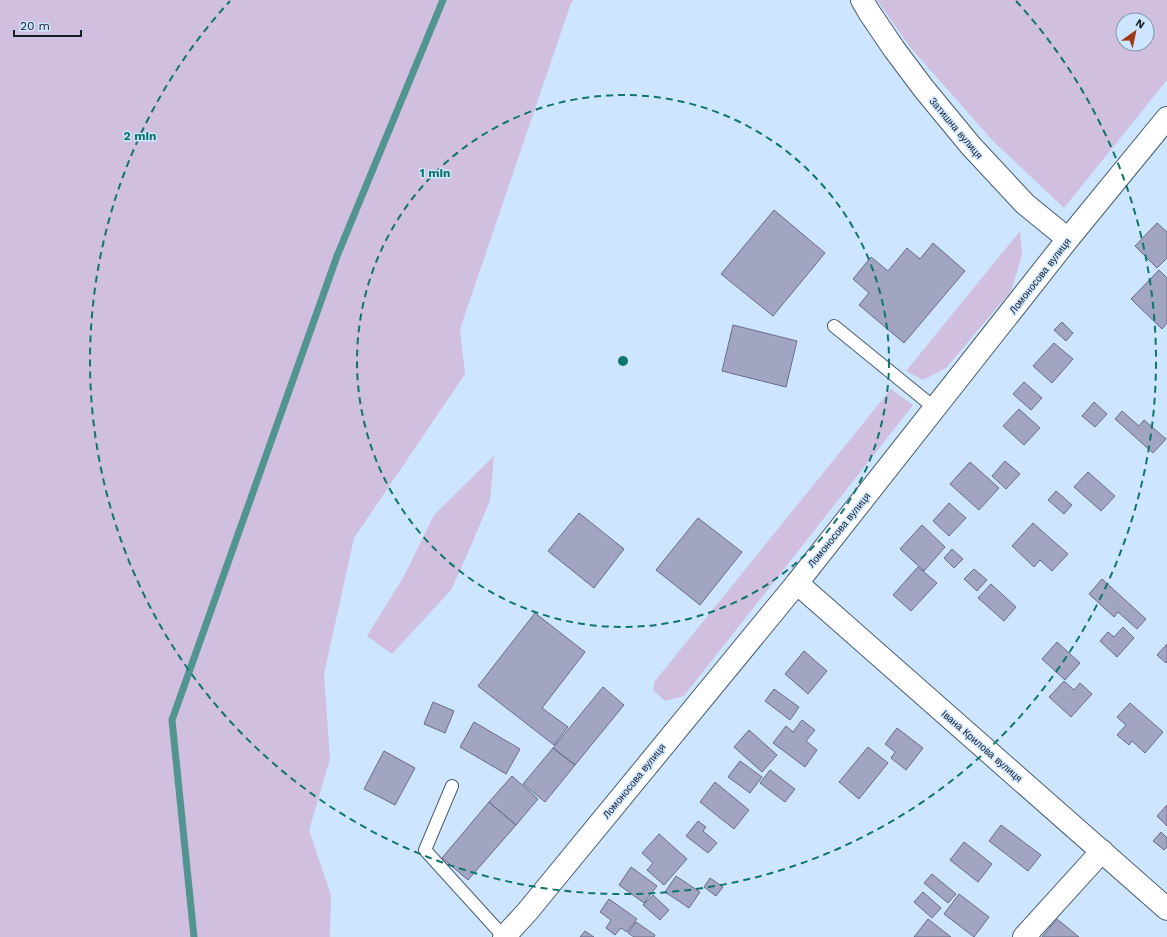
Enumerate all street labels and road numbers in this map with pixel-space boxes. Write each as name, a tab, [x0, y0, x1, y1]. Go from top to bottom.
street label: Затишна вулиця	[927, 95, 985, 161]
street label: Ломоносова вулиця	[1007, 236, 1073, 316]
street label: Ломоносова вулиця	[805, 490, 873, 570]
street label: Івана Крилова вулиця	[939, 708, 1025, 784]
street label: Ломоносова вулиця	[600, 741, 668, 821]

